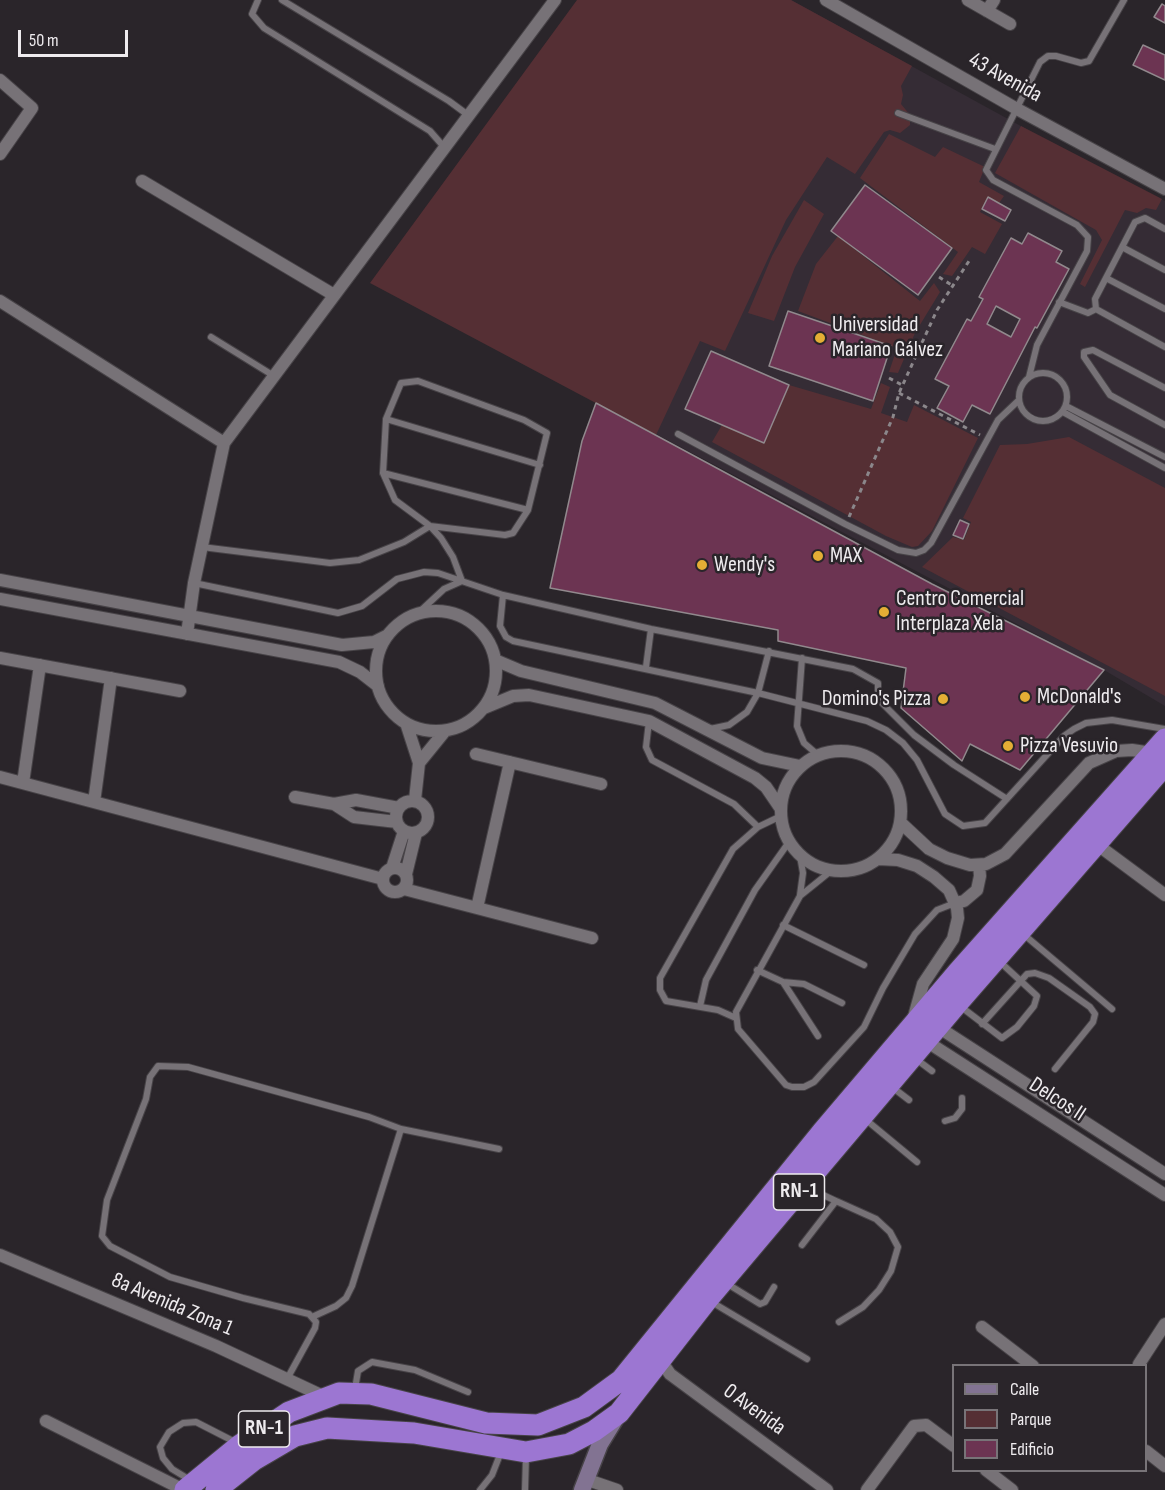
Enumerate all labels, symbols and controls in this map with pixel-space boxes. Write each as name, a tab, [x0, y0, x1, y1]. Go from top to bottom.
scale bar	[21, 18, 130, 56]
text: 50 m	[29, 30, 59, 51]
street label: 43 Avenida	[964, 47, 1046, 109]
place label: Universidad Mariano Gálvez	[832, 312, 943, 364]
marker: Universidad Mariano Gálvez	[813, 331, 827, 345]
place label: MAX	[830, 543, 862, 569]
marker: MAX	[811, 549, 825, 563]
place label: Wendy's	[714, 552, 775, 578]
marker: Wendy's	[695, 558, 709, 572]
place label: Centro Comercial Interplaza Xela	[896, 586, 1024, 638]
marker: Centro Comercial Interplaza Xela	[877, 605, 891, 619]
place label: McDonald's	[1037, 684, 1121, 710]
place label: Domino's Pizza	[822, 686, 931, 712]
marker: McDonald's	[1018, 690, 1032, 704]
marker: Domino's Pizza	[936, 692, 950, 706]
place label: Pizza Vesuvio	[1020, 733, 1118, 759]
marker: Pizza Vesuvio	[1001, 739, 1015, 753]
street label: Delcos II	[1024, 1072, 1090, 1128]
road number: RN-1	[774, 1174, 824, 1210]
street label: 8a Avenida Zona 1	[107, 1268, 237, 1342]
legend	[952, 1364, 1147, 1472]
street label: 0 Avenida	[718, 1379, 790, 1441]
text: Calle	[1010, 1379, 1039, 1400]
text: Parque	[1010, 1409, 1051, 1430]
road number: RN-1	[238, 1411, 290, 1447]
text: Edificio	[1010, 1439, 1054, 1460]

